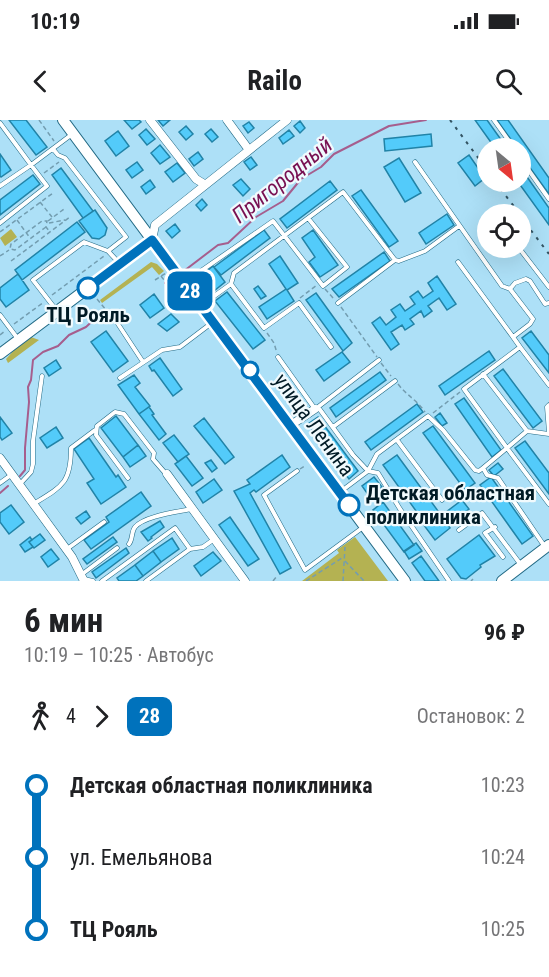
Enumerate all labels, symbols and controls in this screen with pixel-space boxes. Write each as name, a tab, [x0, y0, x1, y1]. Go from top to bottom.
text: 10:19	[30, 9, 81, 34]
icon: back	[24, 65, 57, 98]
text: Railo	[247, 65, 302, 97]
icon: search	[492, 65, 525, 98]
water label: Пригородный	[227, 132, 337, 228]
north arrow	[477, 138, 531, 192]
map controls	[477, 138, 531, 258]
button: locate	[477, 204, 531, 258]
line badge: 28	[163, 272, 217, 310]
marker: ТЦ Рояль	[77, 277, 99, 299]
text: 28	[179, 279, 201, 303]
place label: ТЦ Рояль	[46, 303, 130, 327]
unlabelled marker	[241, 361, 259, 379]
street label: улица Ленина	[269, 369, 359, 481]
place label: Детская областная поликлиника	[366, 481, 535, 529]
marker: Детская областная поликлиника	[338, 494, 360, 516]
text: 6 мин	[24, 601, 103, 640]
text: 96 ₽	[484, 620, 525, 645]
text: 10:19 – 10:25 · Автобус	[24, 643, 214, 667]
icon: walk	[24, 700, 57, 733]
icon: forward	[85, 700, 118, 733]
text: 4	[66, 704, 76, 728]
text: 28	[139, 704, 160, 728]
text: Остановок: 2	[417, 704, 525, 728]
text: Детская областная поликлиника	[70, 773, 373, 798]
text: 10:23	[481, 773, 525, 797]
text: ул. Емельянова	[70, 845, 212, 870]
text: 10:24	[481, 845, 525, 869]
text: ТЦ Рояль	[70, 917, 158, 942]
text: 10:25	[481, 917, 525, 941]

